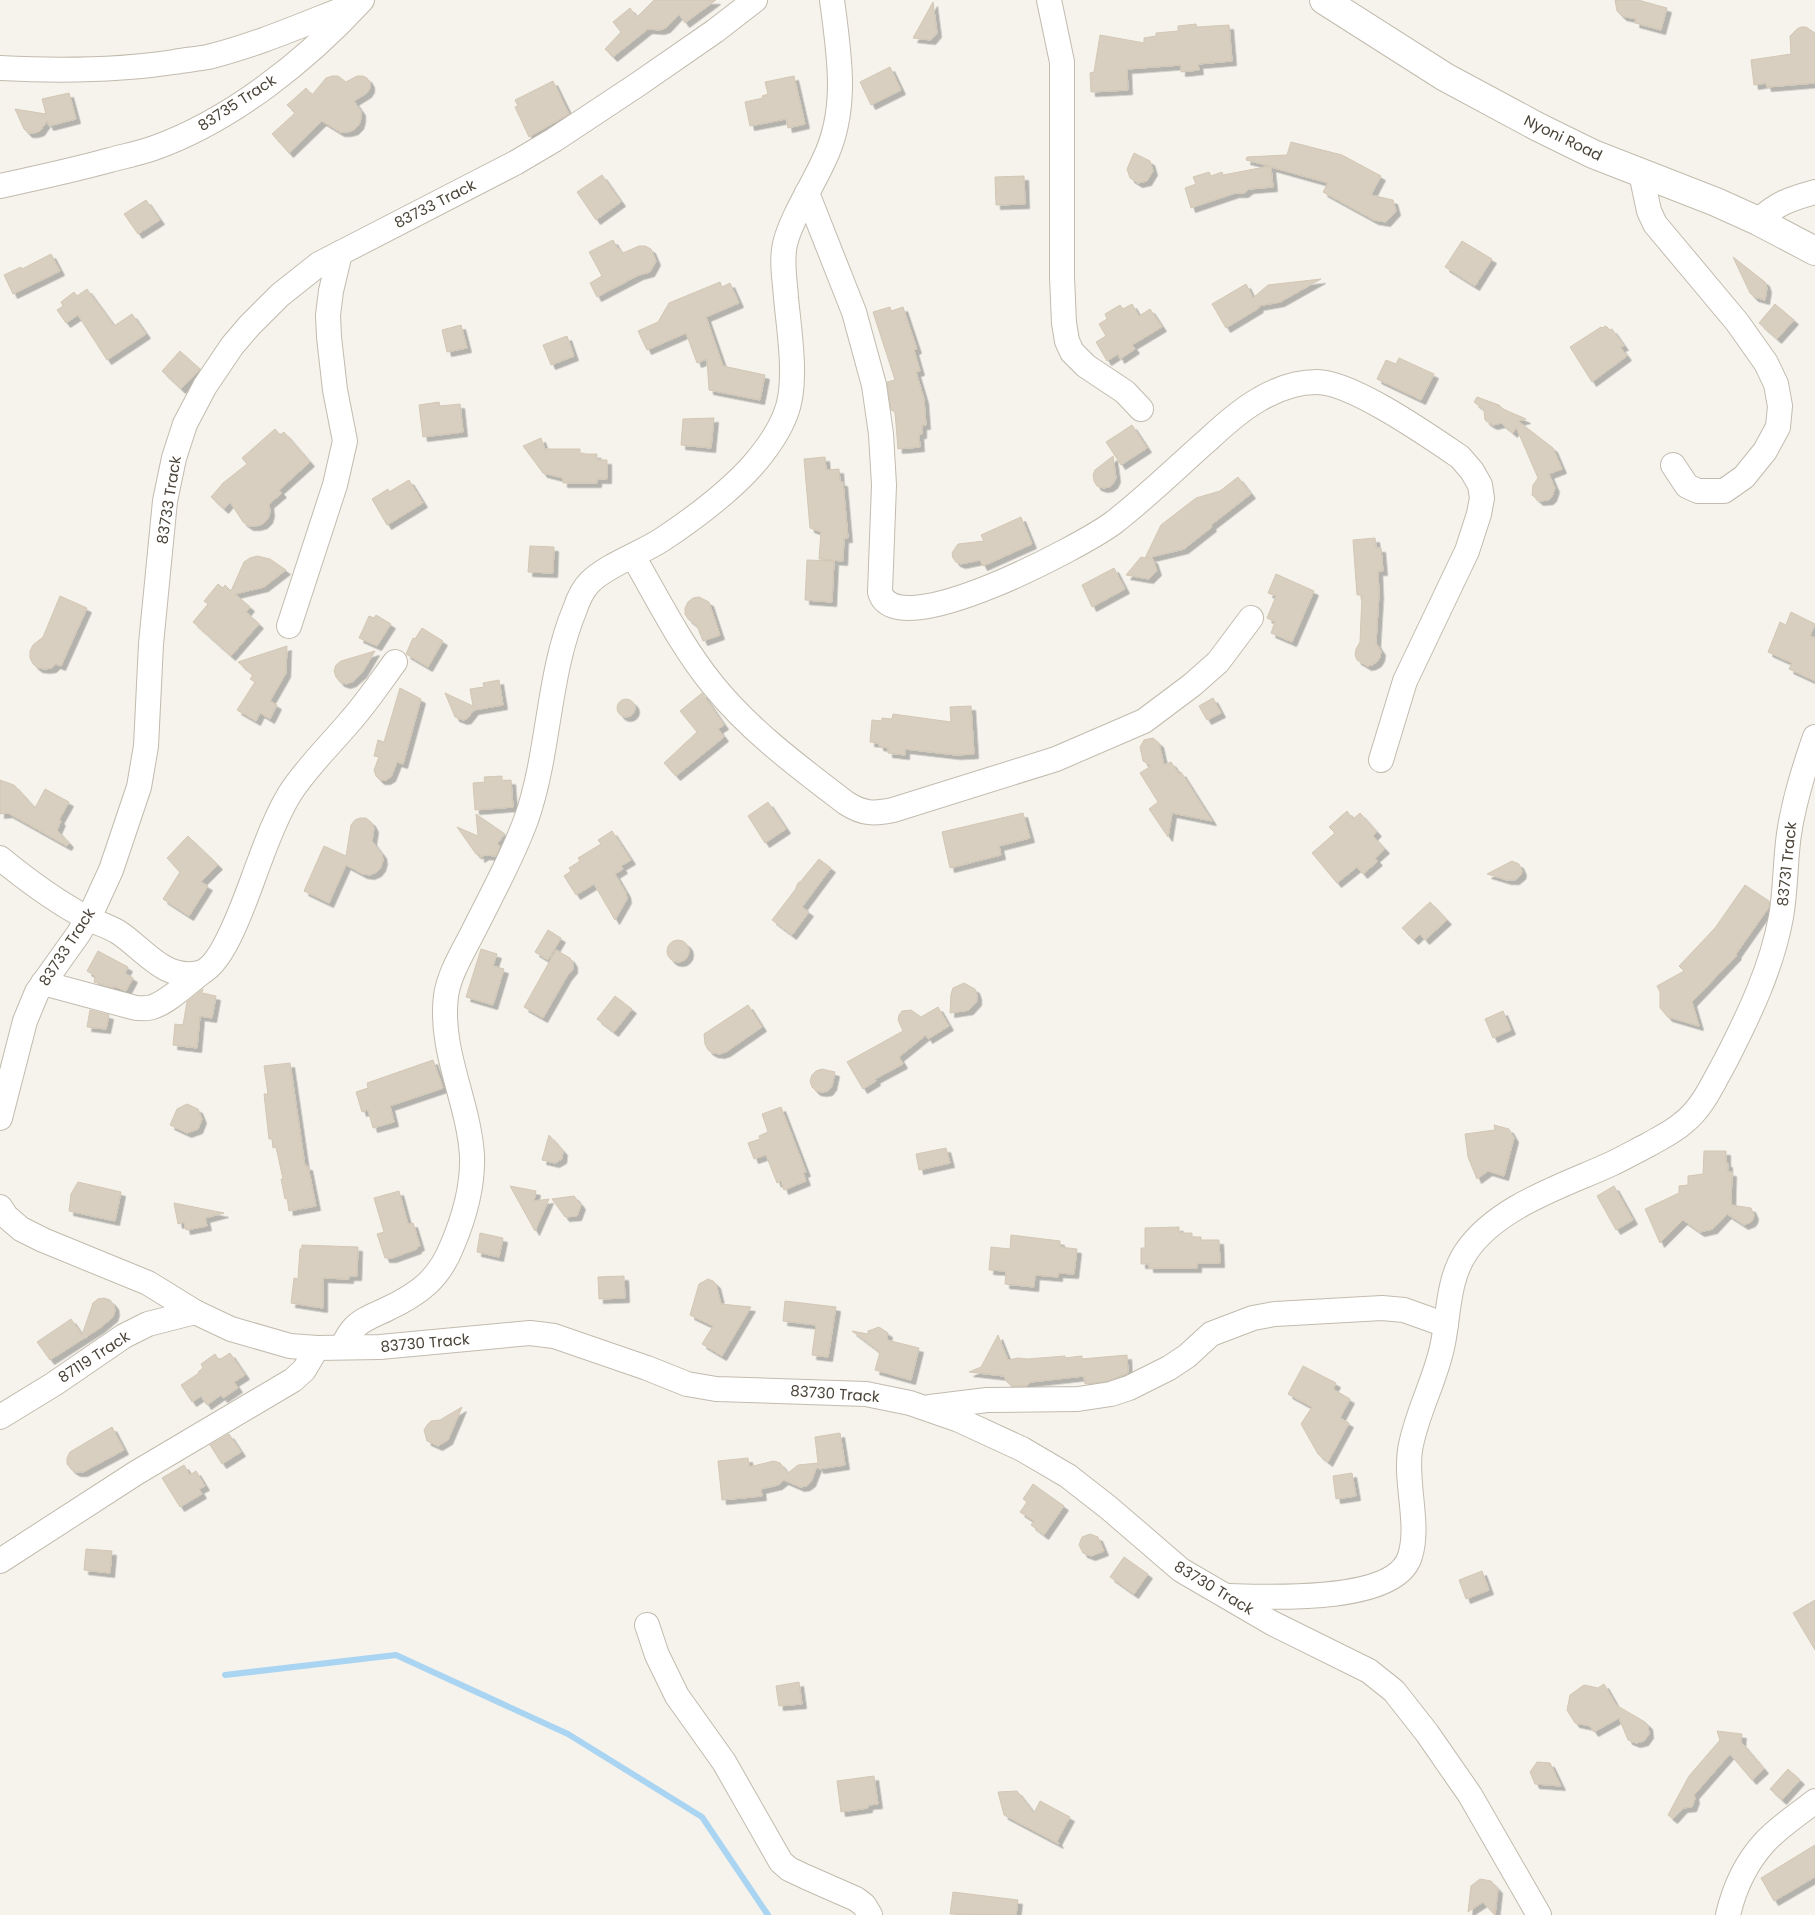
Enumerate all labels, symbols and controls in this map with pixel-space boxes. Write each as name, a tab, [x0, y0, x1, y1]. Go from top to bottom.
street label: 83735 Track	[194, 69, 280, 136]
street label: Nyoni Road	[1520, 110, 1606, 166]
street label: 83733 Track	[390, 174, 479, 233]
street label: 83733 Track	[151, 454, 186, 545]
street label: 83731 Track	[1772, 820, 1801, 907]
street label: 83733 Track	[34, 904, 100, 990]
street label: 87119 Track	[54, 1325, 134, 1388]
street label: 83730 Track	[379, 1328, 471, 1357]
street label: 83730 Track	[790, 1380, 881, 1407]
street label: 83730 Track	[1171, 1556, 1258, 1620]

